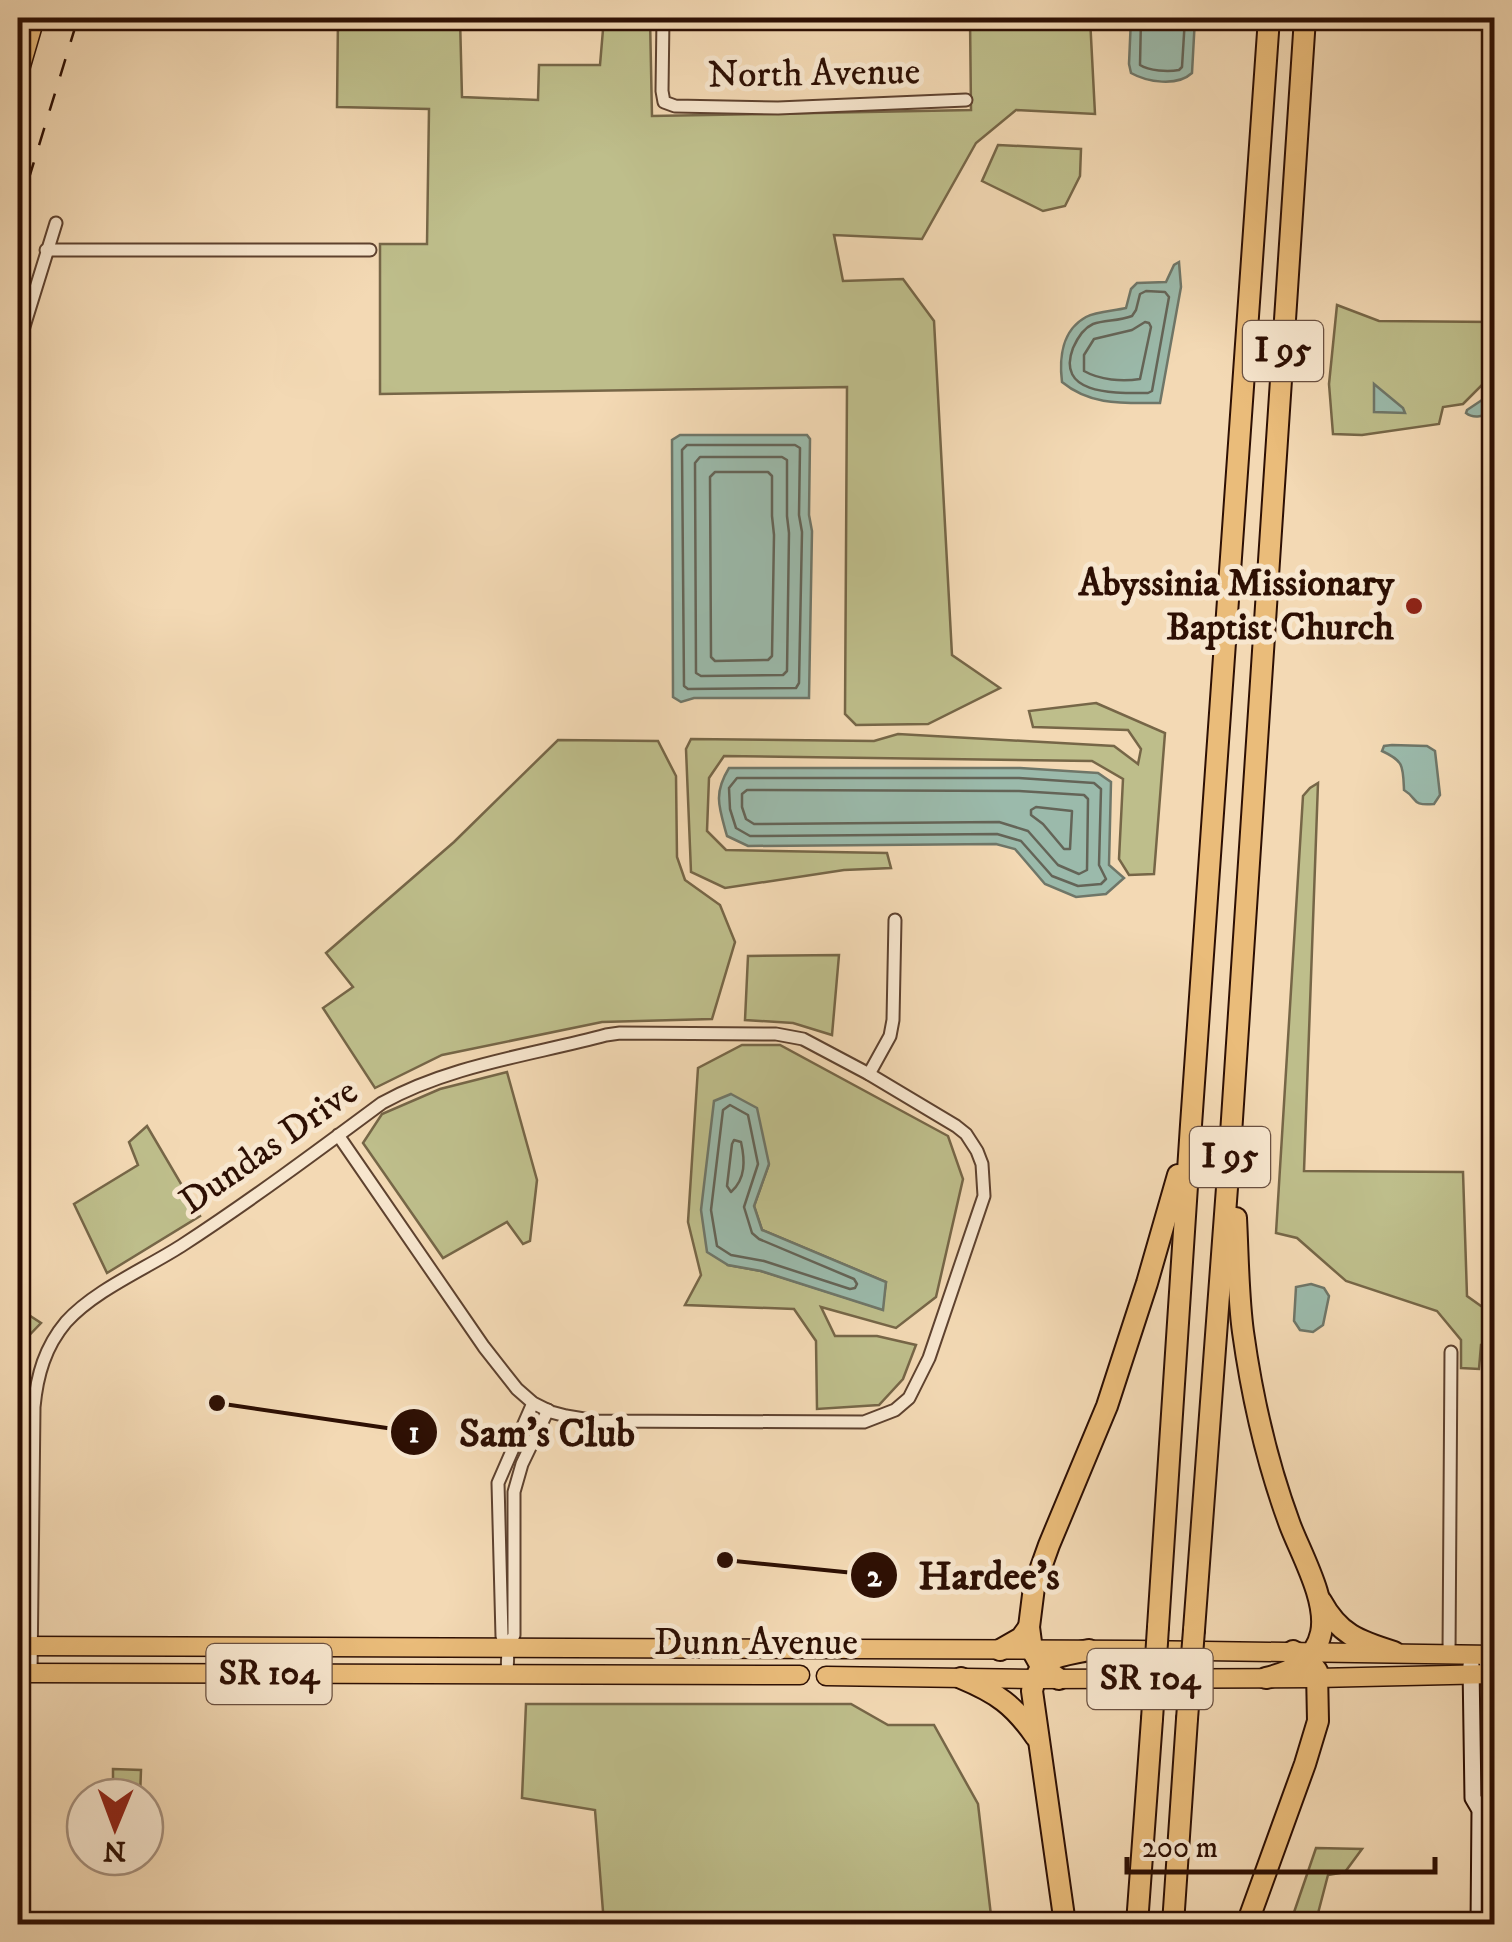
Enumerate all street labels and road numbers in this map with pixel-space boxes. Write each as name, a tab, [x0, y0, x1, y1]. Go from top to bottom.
street label: North Avenue	[707, 48, 921, 100]
road number: I 95	[1243, 321, 1323, 381]
street label: Dundas Drive	[170, 1068, 368, 1226]
road number: I 95	[1190, 1127, 1270, 1187]
street label: Dunn Avenue	[654, 1619, 858, 1667]
road number: SR 104	[206, 1644, 332, 1704]
road number: SR 104	[1088, 1649, 1212, 1709]

